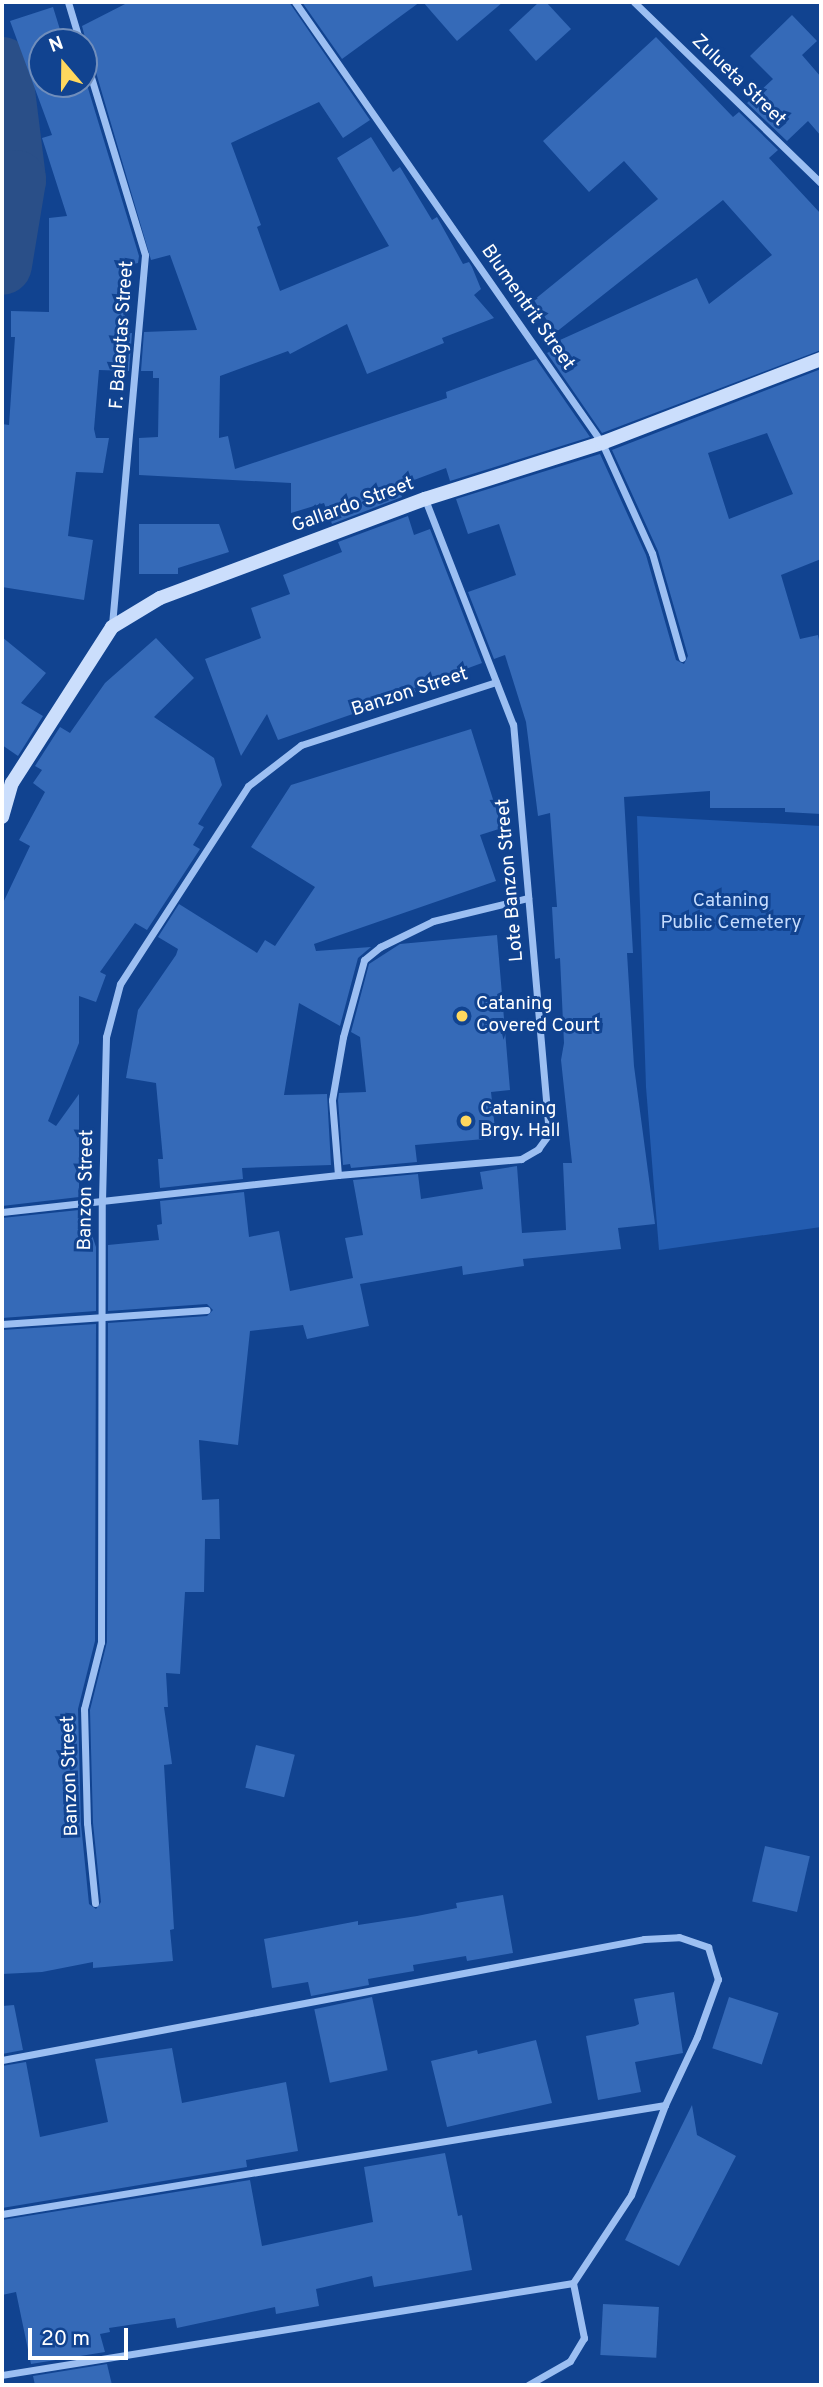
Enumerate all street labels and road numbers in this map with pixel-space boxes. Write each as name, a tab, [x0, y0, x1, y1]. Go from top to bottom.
street label: Zulueta Street	[686, 30, 790, 132]
street label: Blumentrit Street	[475, 241, 579, 375]
street label: F. Balagtas Street	[106, 260, 140, 410]
street label: Gallardo Street	[289, 473, 417, 539]
street label: Banzon Street	[349, 663, 471, 723]
street label: Lote Banzon Street	[493, 797, 529, 963]
street label: Banzon Street	[75, 1129, 99, 1251]
street label: Banzon Street	[57, 1715, 85, 1837]

